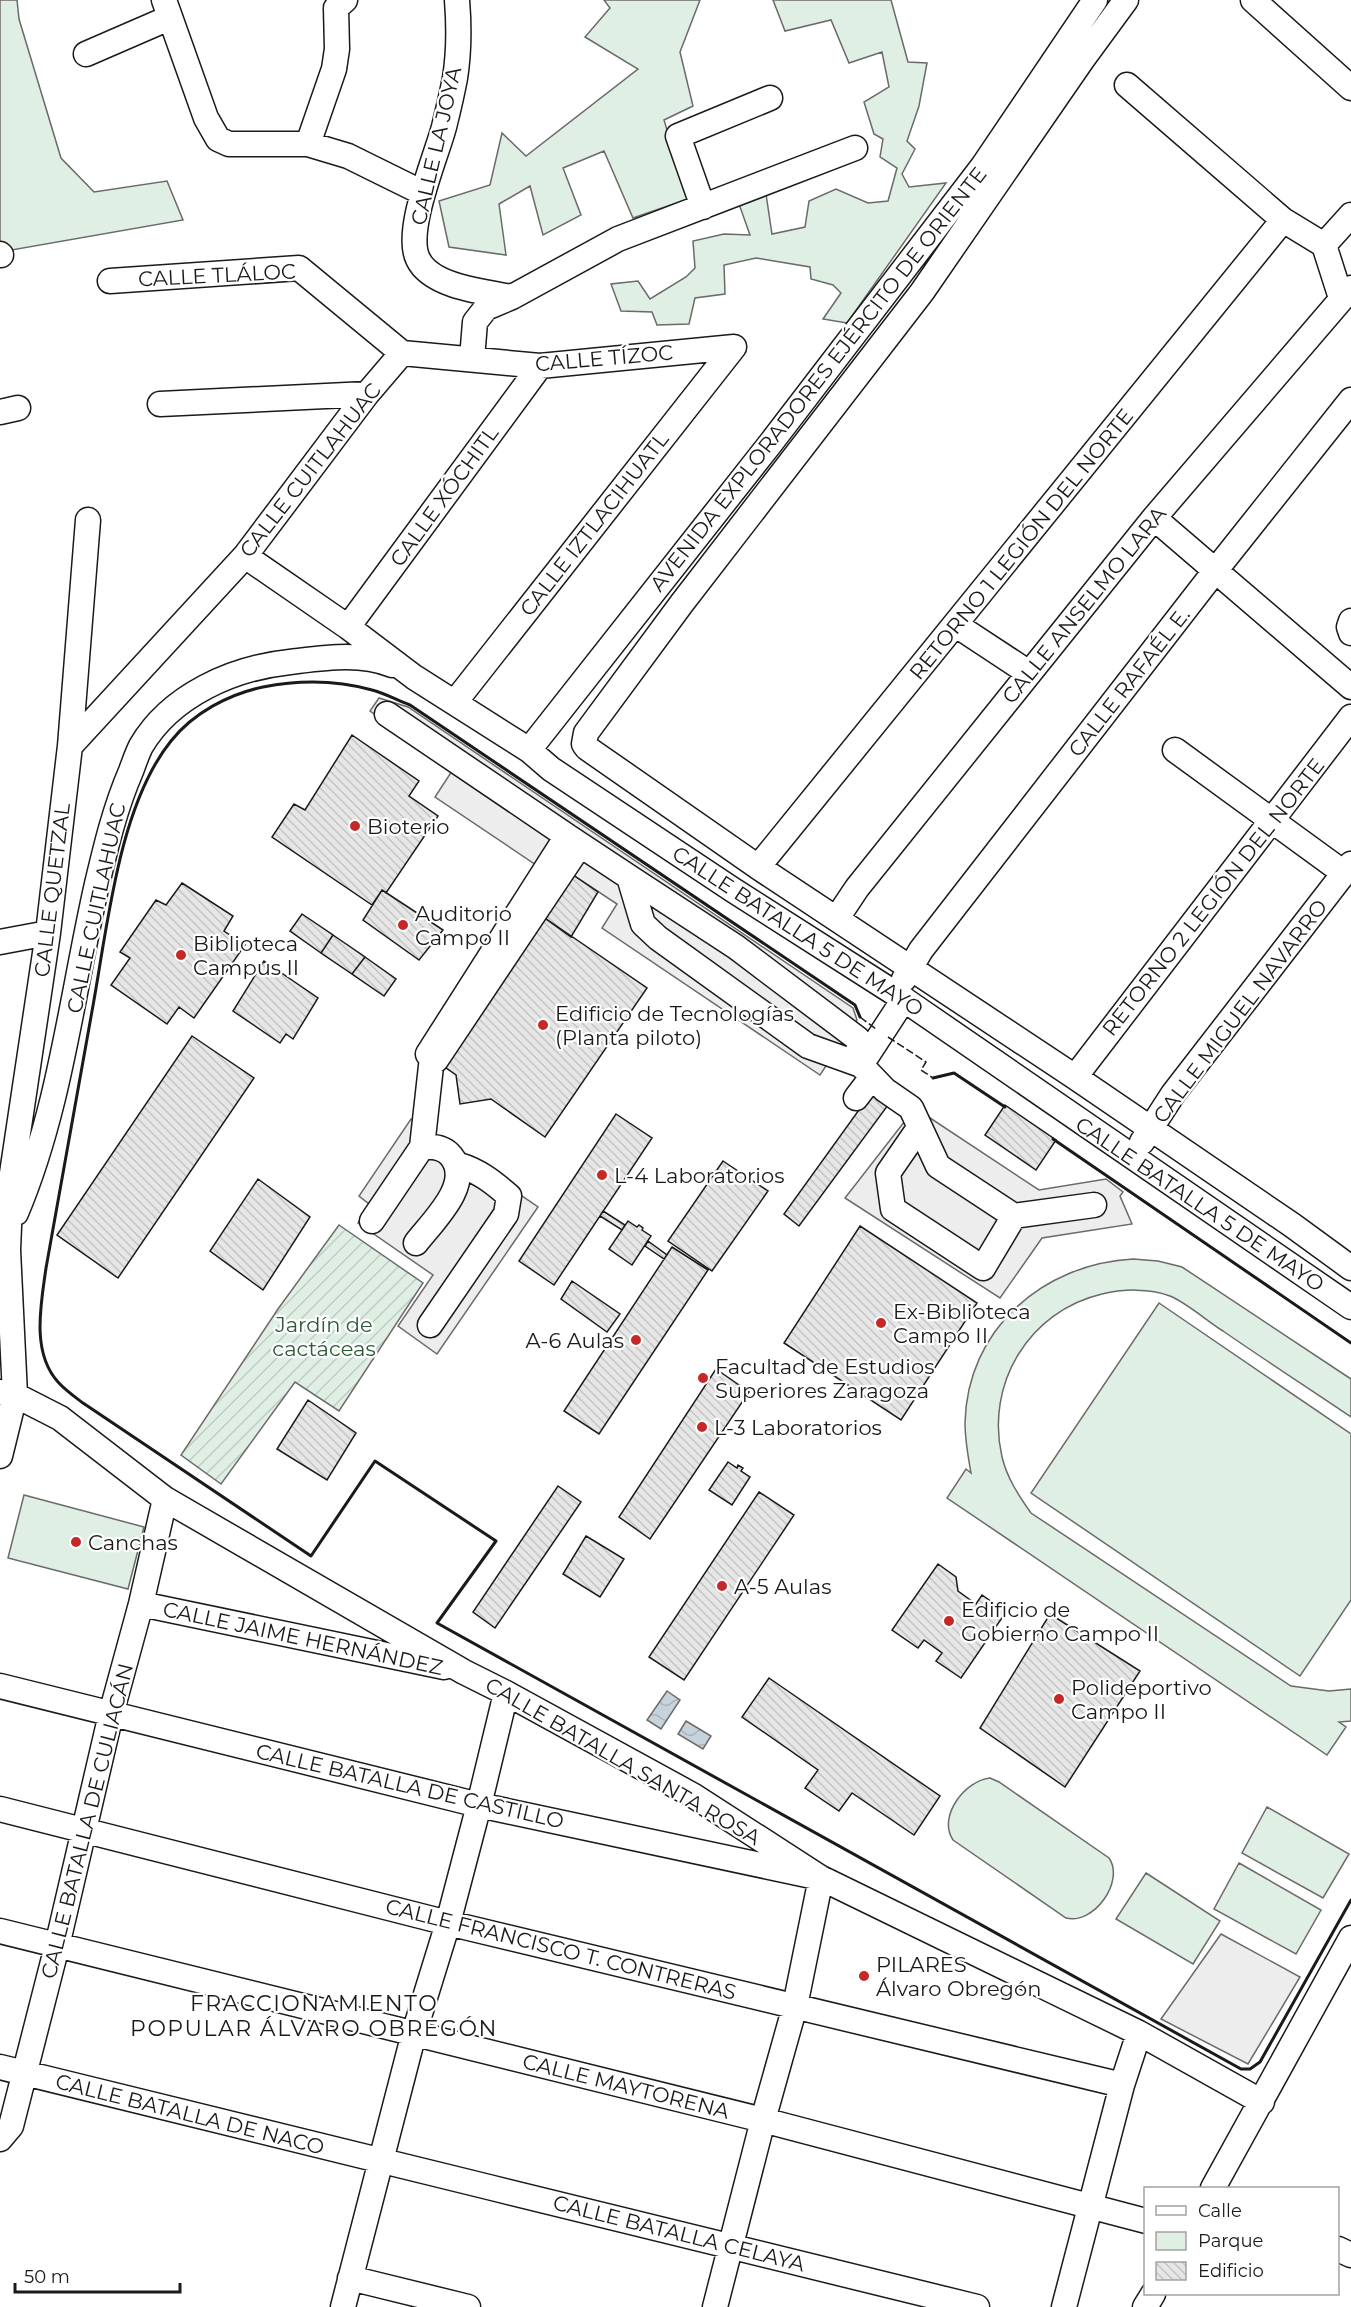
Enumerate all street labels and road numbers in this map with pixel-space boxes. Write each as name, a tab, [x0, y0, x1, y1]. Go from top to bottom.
street label: CALLE LA JOYA	[406, 63, 467, 228]
street label: AVENIDA EXPLORADORES EJÉRCITO DE ORIENTE	[644, 162, 992, 596]
street label: CALLE TLÁLOC	[137, 258, 297, 292]
street label: CALLE TÍZOC	[534, 340, 674, 376]
street label: CALLE CUITLAHUAC	[234, 378, 386, 562]
street label: RETORNO 1 LEGIÓN DEL NORTE	[904, 403, 1138, 685]
street label: CALLE XÓCHITL	[385, 420, 504, 571]
street label: CALLE IZTLACIHUATL	[514, 427, 674, 621]
street label: CALLE ANSELMO LARA	[997, 501, 1172, 709]
street label: CALLE RAFAÉL E.	[1063, 602, 1195, 762]
street label: RETORNO 2 LEGIÓN DEL NORTE	[1097, 753, 1329, 1041]
street label: CALLE CUITLAHUAC	[61, 800, 131, 1015]
street label: CALLE QUETZAL	[29, 801, 75, 979]
street label: CALLE BATALLA 5 DE MAYO	[668, 840, 928, 1022]
street label: CALLE MIGUEL NAVARRO	[1148, 894, 1332, 1128]
street label: CALLE BATALLA 5 DE MAYO	[1071, 1111, 1329, 1297]
street label: CALLE JAIME HERNÁNDEZ	[161, 1596, 445, 1680]
street label: CALLE BATALLA DE CULIACÁN	[36, 1661, 138, 1981]
street label: CALLE BATALLA SANTA ROSA	[481, 1672, 766, 1851]
street label: CALLE BATALLA DE CASTILLO	[254, 1738, 566, 1834]
street label: CALLE FRANCISCO T. CONTRERAS	[383, 1893, 739, 2005]
street label: CALLE MAYTORENA	[520, 2048, 733, 2124]
street label: CALLE BATALLA DE NACO	[53, 2068, 327, 2160]
street label: CALLE BATALLA CELAYA	[551, 2190, 808, 2277]

